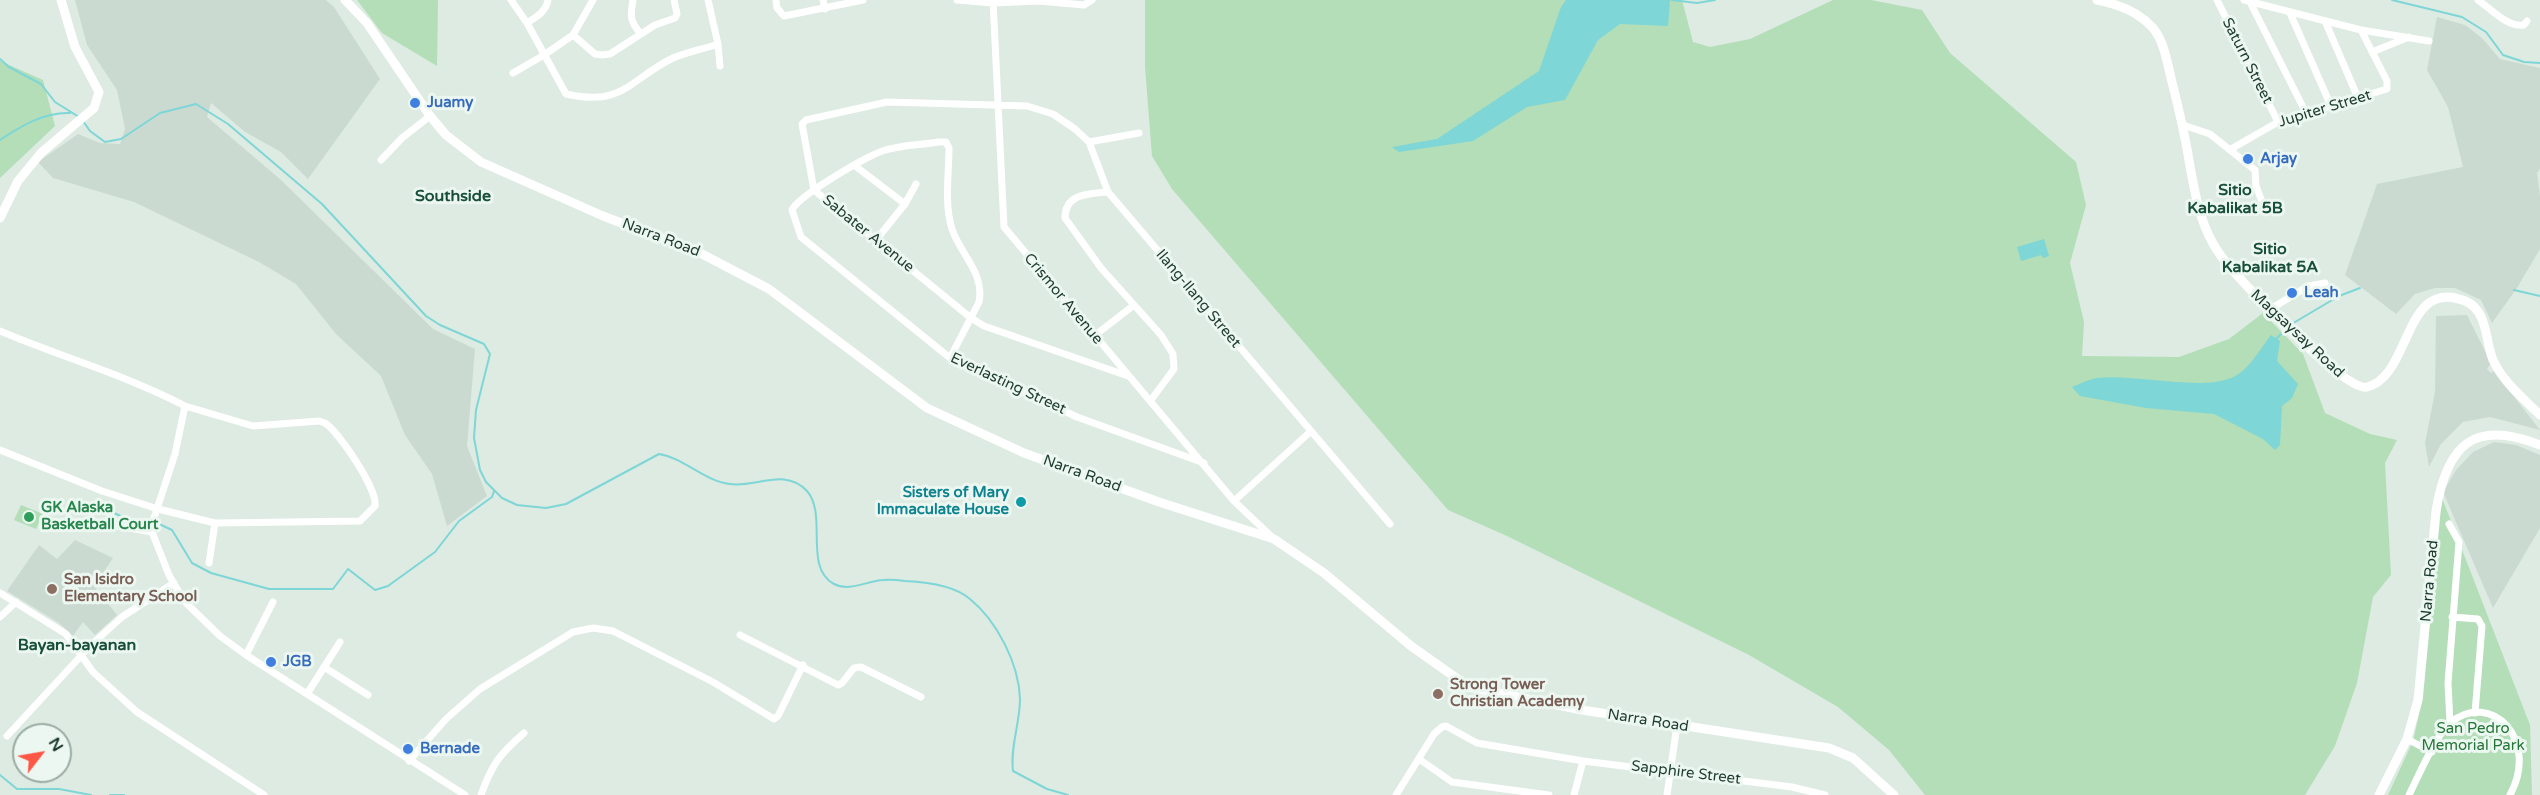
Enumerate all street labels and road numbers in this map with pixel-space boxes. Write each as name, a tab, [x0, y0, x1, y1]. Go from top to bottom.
street label: Saturn Street	[2218, 15, 2276, 107]
street label: Jupiter Street	[2276, 86, 2374, 132]
street label: Sabater Avenue	[818, 192, 918, 276]
street label: Narra Road	[620, 215, 702, 261]
street label: Ilang-Ilang Street	[1152, 246, 1244, 352]
street label: Crismor Avenue	[1020, 250, 1106, 348]
street label: Magsaysay Road	[2247, 286, 2347, 382]
street label: Everlasting Street	[947, 349, 1069, 419]
street label: Narra Road	[1040, 452, 1124, 496]
street label: Narra Road	[2417, 539, 2443, 623]
street label: Narra Road	[1606, 706, 1690, 736]
street label: Sapphire Street	[1630, 757, 1742, 789]

